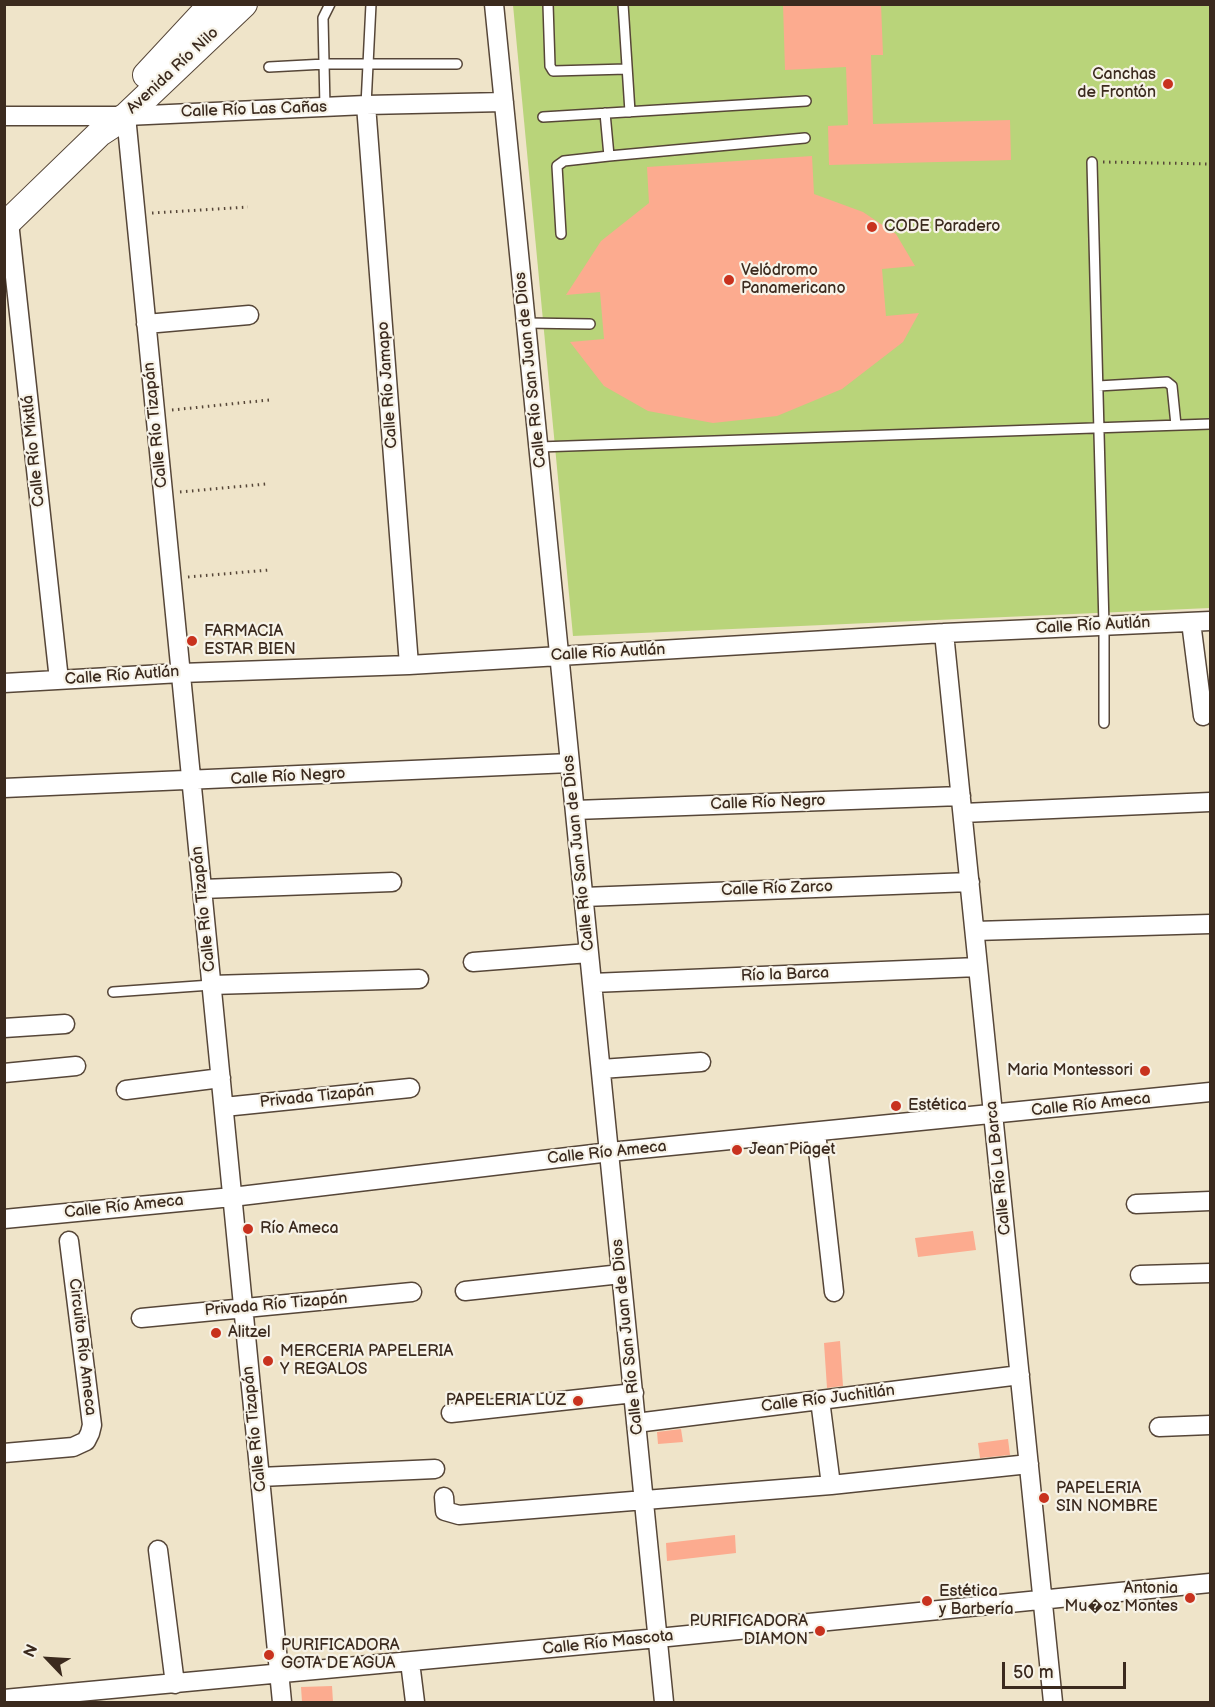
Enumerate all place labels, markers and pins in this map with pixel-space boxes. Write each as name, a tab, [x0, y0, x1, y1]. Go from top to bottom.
place label: Canchas de Frontón	[1077, 65, 1156, 103]
marker: Canchas de Frontón	[1161, 77, 1175, 91]
place label: CODE Paradero	[884, 217, 1000, 237]
marker: CODE Paradero	[865, 220, 879, 234]
place label: Velódromo Panamericano	[741, 261, 845, 299]
marker: Velódromo Panamericano	[722, 273, 736, 287]
place label: FARMACIA ESTAR BIEN	[204, 622, 296, 660]
marker: FARMACIA ESTAR BIEN	[185, 634, 199, 648]
place label: Maria Montessori	[1007, 1061, 1133, 1081]
marker: Maria Montessori	[1138, 1064, 1152, 1078]
place label: Estética	[908, 1096, 967, 1116]
marker: Estética	[889, 1099, 903, 1113]
place label: Jean Piaget	[749, 1140, 835, 1160]
marker: Jean Piaget	[730, 1143, 744, 1157]
place label: Río Ameca	[260, 1219, 339, 1239]
marker: Río Ameca	[241, 1222, 255, 1236]
place label: Alitzel	[228, 1323, 270, 1343]
marker: Alitzel	[209, 1326, 223, 1340]
place label: MERCERIA PAPELERIA Y REGALOS	[280, 1342, 453, 1380]
marker: MERCERIA PAPELERIA Y REGALOS	[261, 1354, 275, 1368]
place label: PAPELERIA LUZ	[446, 1391, 566, 1411]
marker: PAPELERIA LUZ	[571, 1394, 585, 1408]
place label: PAPELERIA SIN NOMBRE	[1056, 1479, 1158, 1517]
marker: PAPELERIA SIN NOMBRE	[1037, 1491, 1051, 1505]
place label: Antonia Mu�oz Montes	[1065, 1579, 1178, 1617]
place label: Estética y Barbería	[939, 1582, 1013, 1620]
marker: Antonia Mu�oz Montes	[1183, 1591, 1197, 1605]
marker: Estética y Barbería	[920, 1594, 934, 1608]
place label: PURIFICADORA DIAMON	[689, 1612, 808, 1650]
marker: PURIFICADORA DIAMON	[813, 1624, 827, 1638]
place label: PURIFICADORA GOTA DE AGUA	[281, 1636, 400, 1674]
marker: PURIFICADORA GOTA DE AGUA	[262, 1648, 276, 1662]

